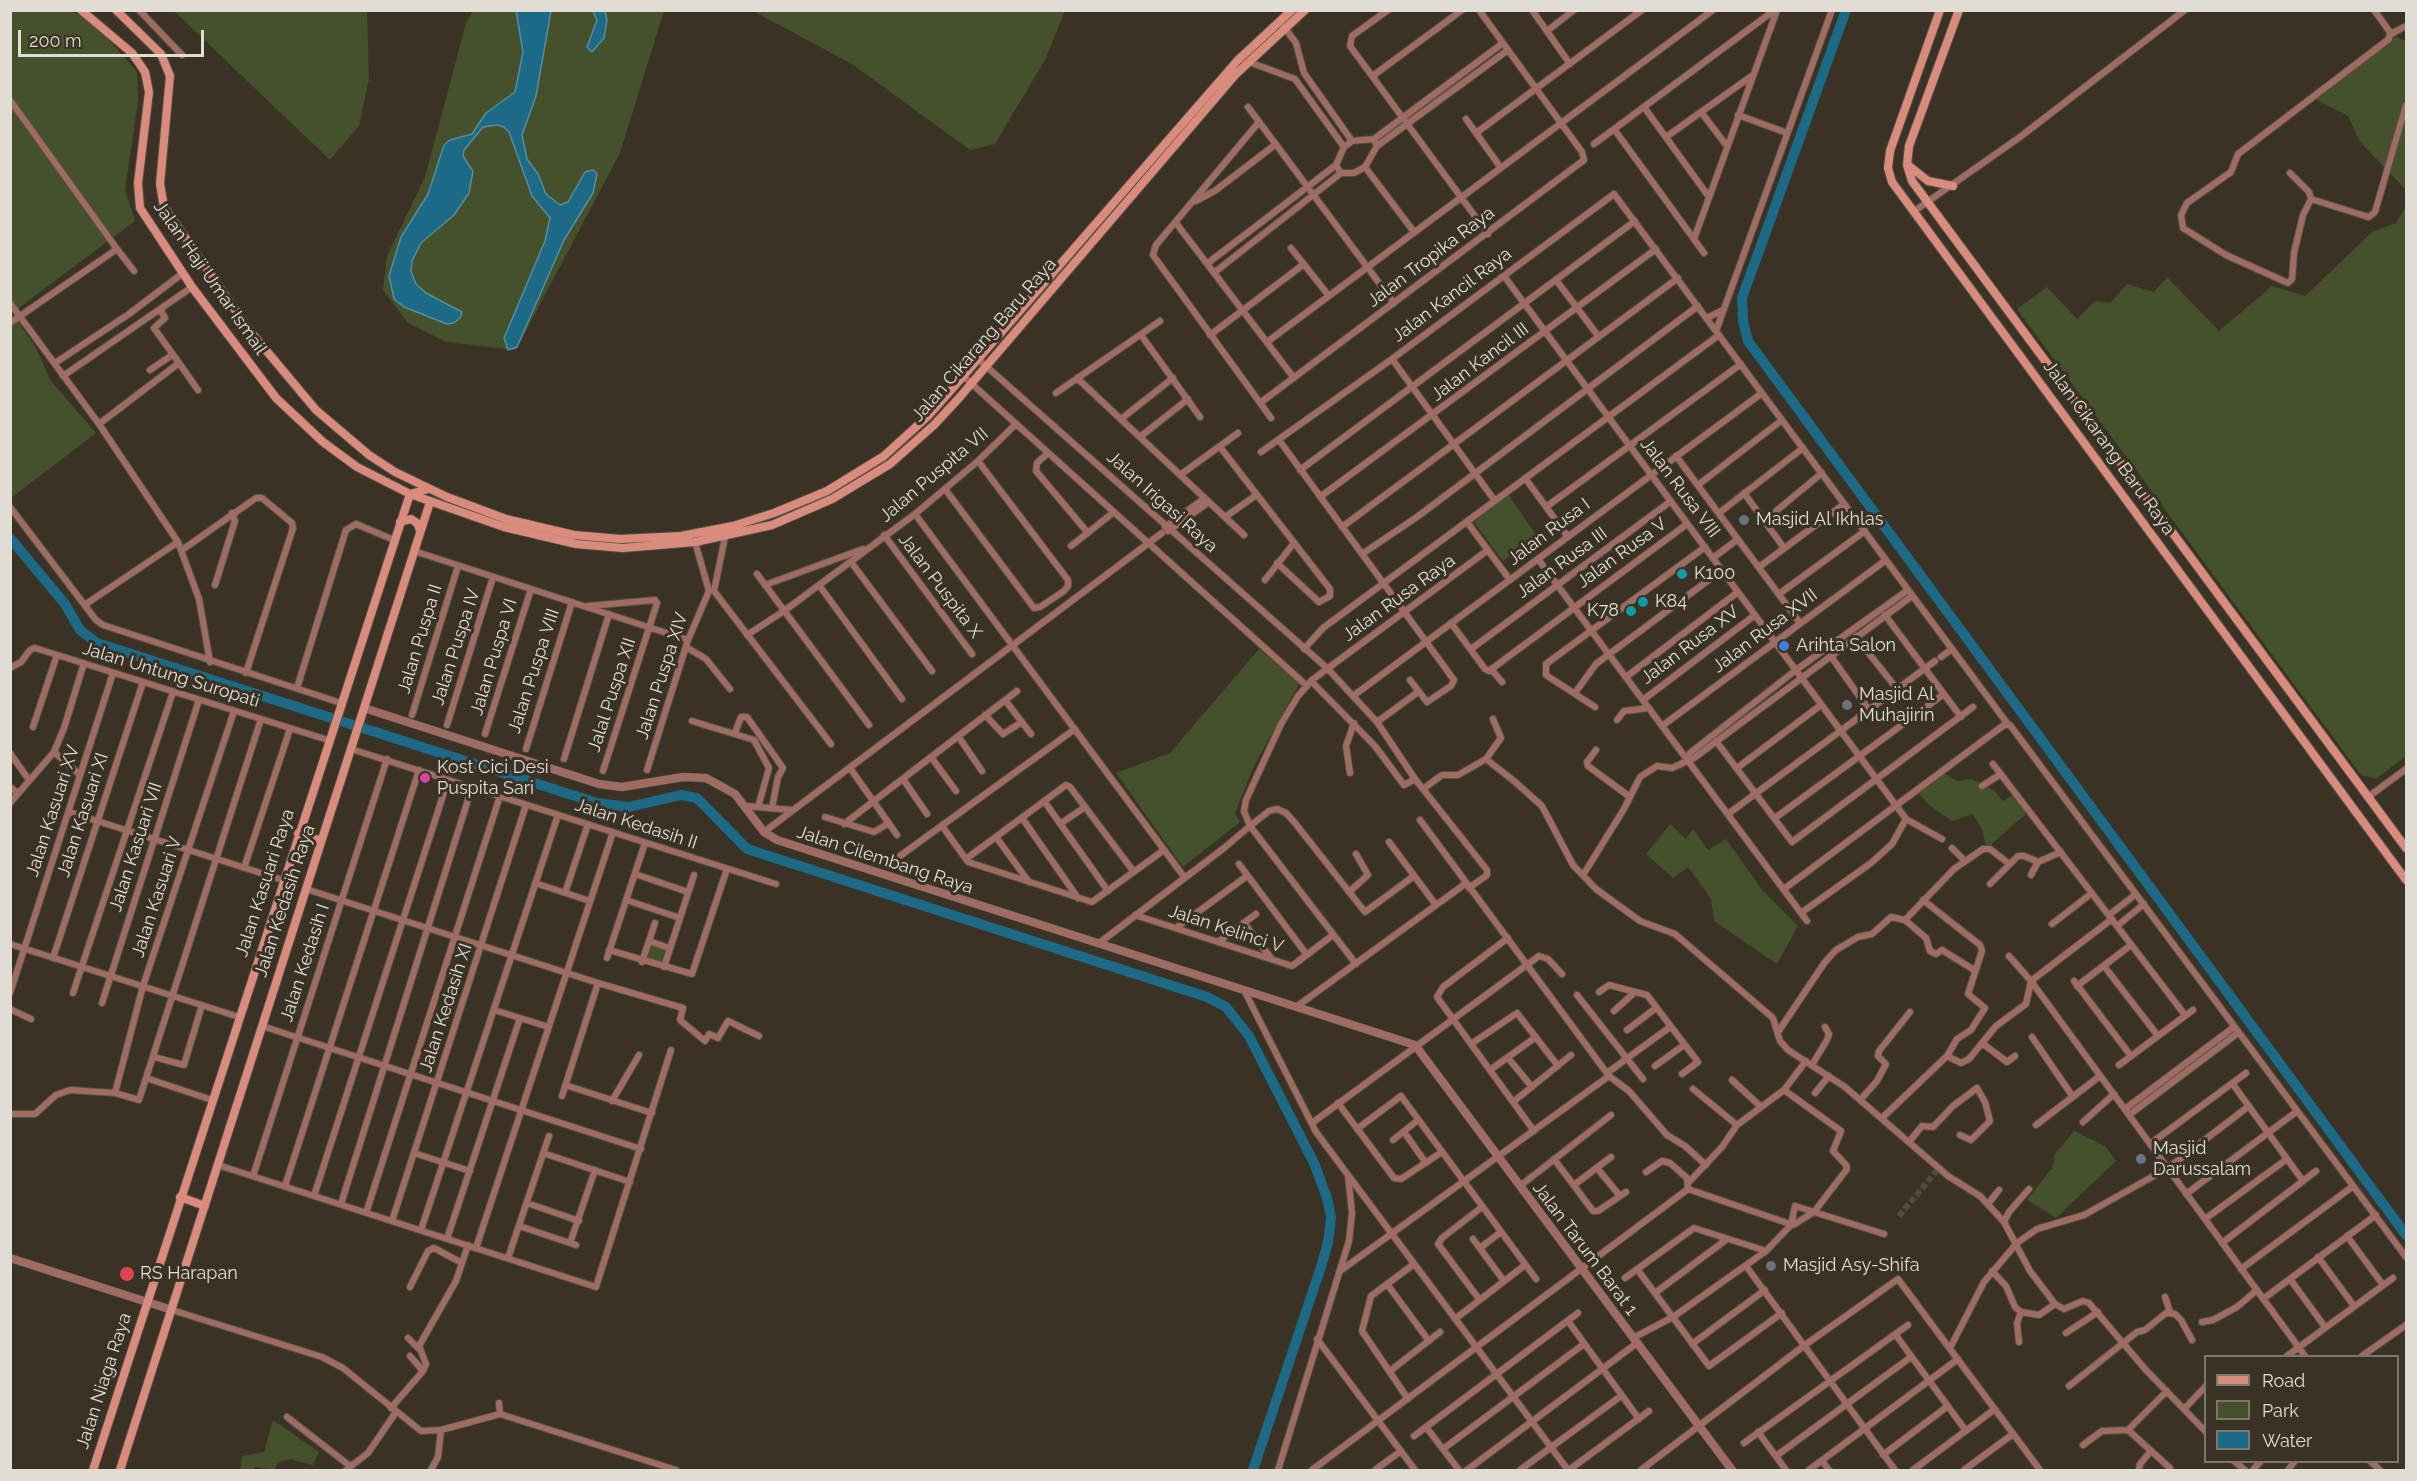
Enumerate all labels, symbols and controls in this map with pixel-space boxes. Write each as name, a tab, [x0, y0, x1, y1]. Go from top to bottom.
scale bar	[21, 18, 207, 56]
text: 200 m	[29, 30, 82, 51]
street label: Jalan Haji Umar Ismail	[149, 197, 271, 359]
street label: Jalan Tropika Raya	[1363, 202, 1499, 312]
street label: Jalan Kancil Raya	[1388, 243, 1516, 347]
street label: Jalan Cikarang Baru Raya	[907, 254, 1061, 426]
street label: Jalan Kancil III	[1427, 318, 1533, 406]
street label: Jalan Cikarang Baru Raya	[2039, 357, 2179, 539]
street label: Jalan Puspita VII	[875, 423, 993, 527]
street label: Jalan Rusa VIII	[1636, 434, 1724, 542]
street label: Jalan Irigasi Raya	[1102, 447, 1222, 557]
street label: Jalan Rusa I	[1503, 494, 1595, 570]
place label: Masjid Al Ikhlas	[1756, 509, 1884, 531]
street label: Jalan Rusa V	[1573, 513, 1671, 593]
marker: Masjid Al Ikhlas	[1737, 513, 1751, 527]
street label: Jalan Rusa III	[1512, 523, 1612, 603]
street label: Jalan Puspita X	[894, 529, 986, 643]
street label: Jalan Rusa Raya	[1338, 550, 1460, 646]
place label: K100	[1694, 563, 1735, 585]
marker: K100	[1675, 567, 1689, 581]
street label: Jalan Puspa II	[393, 582, 447, 696]
street label: Jalan Rusa XVII	[1708, 584, 1822, 678]
street label: Jalan Puspa IV	[427, 586, 485, 708]
place label: K84	[1655, 591, 1687, 613]
marker: K84	[1636, 595, 1650, 609]
street label: Jalan Puspa VI	[466, 596, 522, 718]
place label: K78	[1587, 600, 1619, 622]
street label: Jalan Rusa XV	[1637, 601, 1743, 689]
marker: K78	[1624, 604, 1638, 618]
street label: Jalan Puspa VIII	[504, 606, 564, 736]
street label: Jalan Puspa XIV	[631, 610, 693, 742]
street label: Jalal Puspa XII	[583, 635, 641, 755]
place label: Arihta Salon	[1796, 635, 1896, 657]
street label: Jalan Untung Suropati	[80, 638, 262, 712]
marker: Arihta Salon	[1777, 639, 1791, 653]
place label: Masjid Al Muhajirin	[1859, 684, 1934, 726]
marker: Masjid Al Muhajirin	[1840, 698, 1854, 712]
street label: Jalan Kasuari XV	[22, 742, 84, 880]
street label: Jalan Kasuari XI	[53, 750, 113, 880]
place label: Kost Cici Desi Puspita Sari	[437, 757, 549, 800]
marker: Kost Cici Desi Puspita Sari	[418, 771, 432, 785]
street label: Jalan Kasuari VII	[105, 780, 167, 914]
street label: Jalan Kedasih II	[572, 794, 700, 854]
street label: Jalan Kasuari Raya	[231, 806, 299, 960]
street label: Jalan Cilembang Raya	[794, 821, 976, 899]
street label: Jalan Kedasih Raya	[250, 822, 320, 980]
street label: Jalan Kasuari V	[127, 834, 187, 960]
street label: Jalan Kelinci V	[1166, 900, 1286, 958]
street label: Jalan Kedasih I	[276, 901, 334, 1025]
street label: Jalan Kedasih XI	[415, 941, 477, 1075]
place label: Masjid Darussalam	[2153, 1138, 2251, 1180]
marker: Masjid Darussalam	[2134, 1152, 2148, 1166]
street label: Jalan Tarum Barat 1	[1528, 1178, 1642, 1320]
place label: Masjid Asy-Shifa	[1783, 1255, 1920, 1277]
marker: Masjid Asy-Shifa	[1764, 1259, 1778, 1273]
place label: RS Harapan	[140, 1263, 238, 1285]
marker: RS Harapan	[118, 1265, 136, 1283]
street label: Jalan Niaga Raya	[72, 1310, 136, 1452]
legend	[2204, 1355, 2399, 1463]
text: Road	[2262, 1370, 2305, 1391]
text: Park	[2262, 1400, 2299, 1421]
text: Water	[2262, 1430, 2312, 1451]

